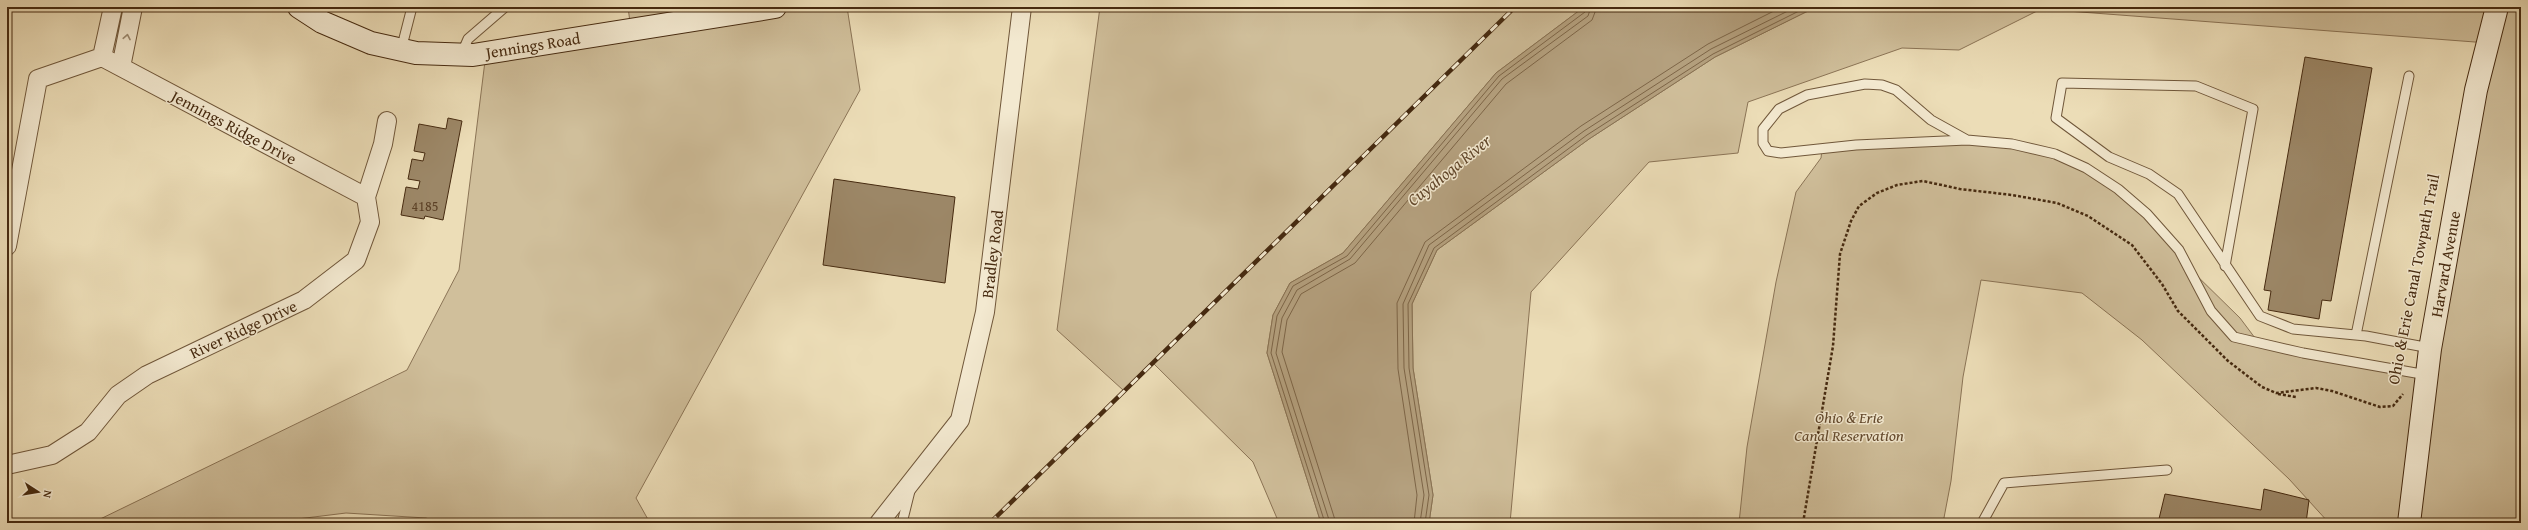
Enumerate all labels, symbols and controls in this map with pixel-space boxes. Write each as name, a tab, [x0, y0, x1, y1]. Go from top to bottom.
street label: Jennings Road	[482, 26, 582, 65]
one-way arrow	[122, 34, 131, 40]
street label: Jennings Ridge Drive	[165, 83, 301, 170]
water label: Cuyahoga River	[1401, 127, 1497, 211]
street label: Ohio & Erie Canal Towpath Trail	[2381, 171, 2445, 386]
house number: 4185	[412, 196, 438, 216]
street label: Bradley Road	[975, 208, 1009, 299]
street label: Harvard Avenue	[2424, 209, 2466, 319]
street label: River Ridge Drive	[185, 294, 301, 364]
park label: Ohio & Erie Canal Reservation	[1794, 405, 1904, 447]
north arrow	[18, 472, 58, 512]
text: N	[39, 489, 56, 500]

